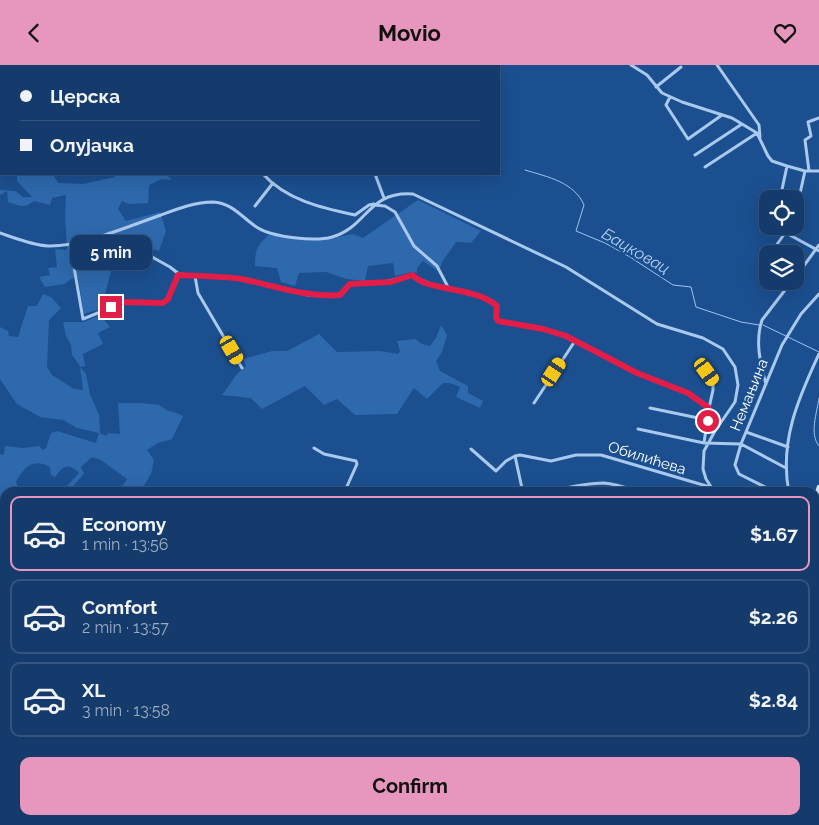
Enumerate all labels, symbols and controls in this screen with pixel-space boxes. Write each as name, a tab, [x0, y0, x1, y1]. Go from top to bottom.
icon: back	[20, 19, 48, 47]
icon: heart	[771, 19, 799, 47]
text: Movio	[378, 20, 441, 46]
text: Церска	[50, 85, 120, 107]
text: Олујачка	[50, 134, 134, 156]
map controls	[759, 190, 804, 290]
button: locate	[759, 190, 804, 235]
water label: Бацковац	[599, 224, 673, 278]
callout: 5 min	[70, 235, 152, 269]
text: 5 min	[90, 243, 132, 262]
button: layers	[759, 245, 804, 290]
route end	[100, 296, 122, 318]
car	[218, 333, 245, 367]
car	[539, 355, 568, 389]
car	[692, 355, 721, 389]
street label: Немањина	[726, 356, 772, 434]
route start	[697, 410, 719, 432]
street label: Обилићева	[606, 438, 688, 478]
icon: car	[22, 511, 67, 556]
text: Economy	[82, 513, 166, 535]
text: $1.67	[750, 523, 798, 545]
text: 1 min · 13:56	[82, 535, 168, 554]
icon: car	[22, 594, 67, 639]
text: Comfort	[82, 596, 157, 618]
text: $2.26	[749, 606, 798, 628]
text: 2 min · 13:57	[82, 618, 169, 637]
icon: car	[22, 677, 67, 722]
text: XL	[82, 679, 105, 701]
text: $2.84	[749, 689, 798, 711]
text: 3 min · 13:58	[82, 701, 170, 720]
button: Confirm	[20, 757, 800, 815]

